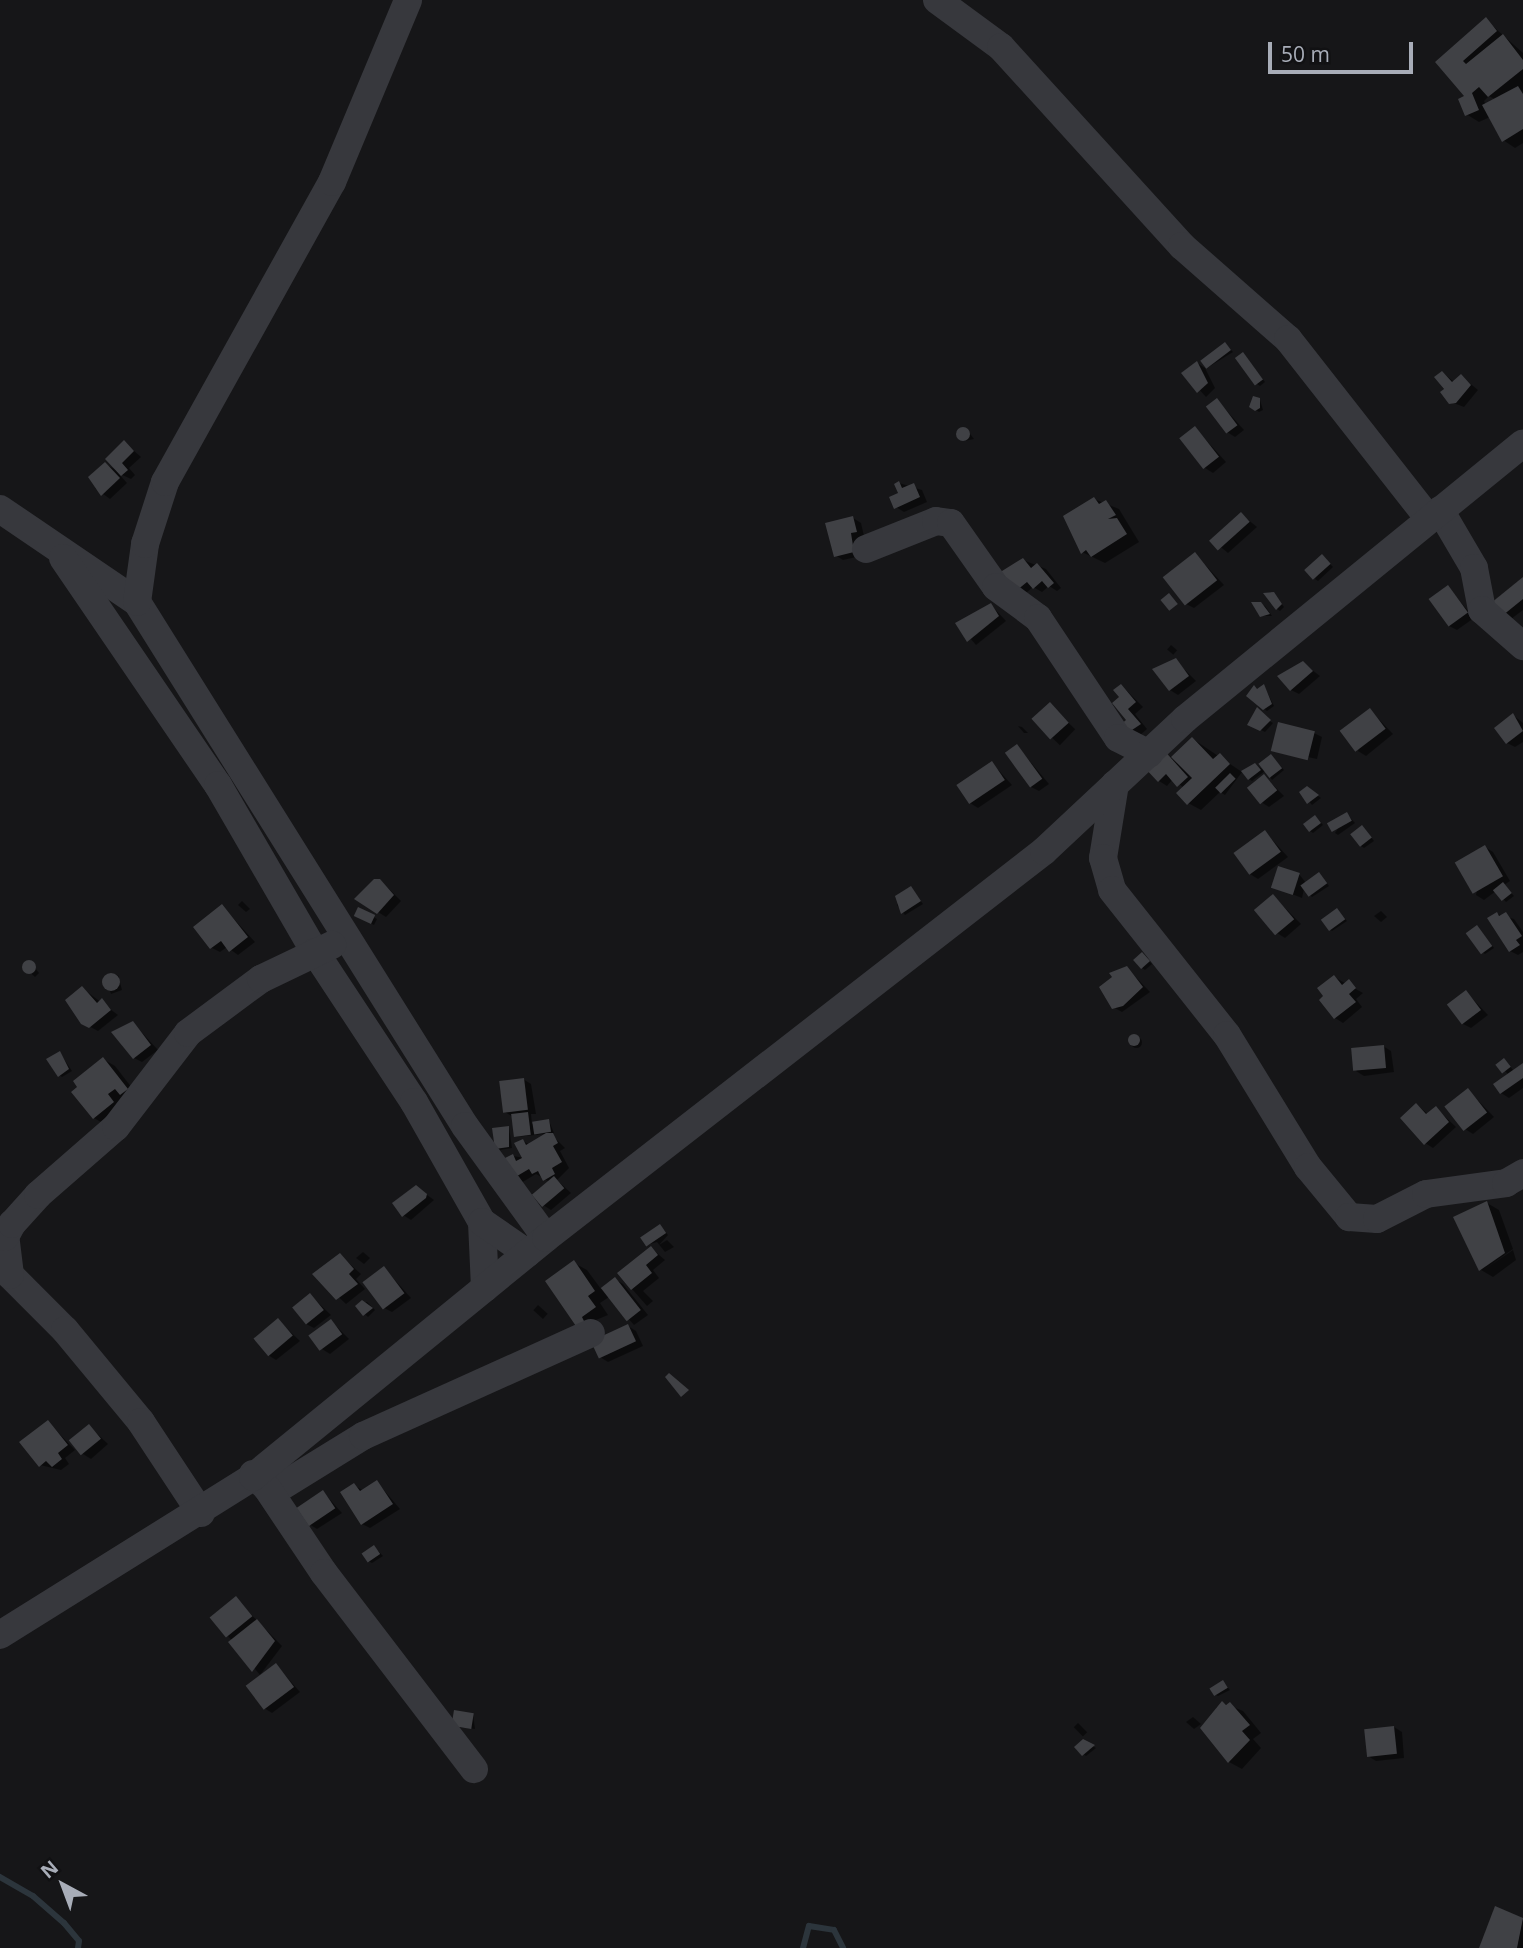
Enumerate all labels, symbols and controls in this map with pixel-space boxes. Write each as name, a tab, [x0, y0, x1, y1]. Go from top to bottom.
scale bar	[1271, 28, 1416, 72]
text: 50 m	[1281, 40, 1330, 68]
north arrow	[28, 1850, 98, 1920]
text: N	[35, 1854, 64, 1884]

